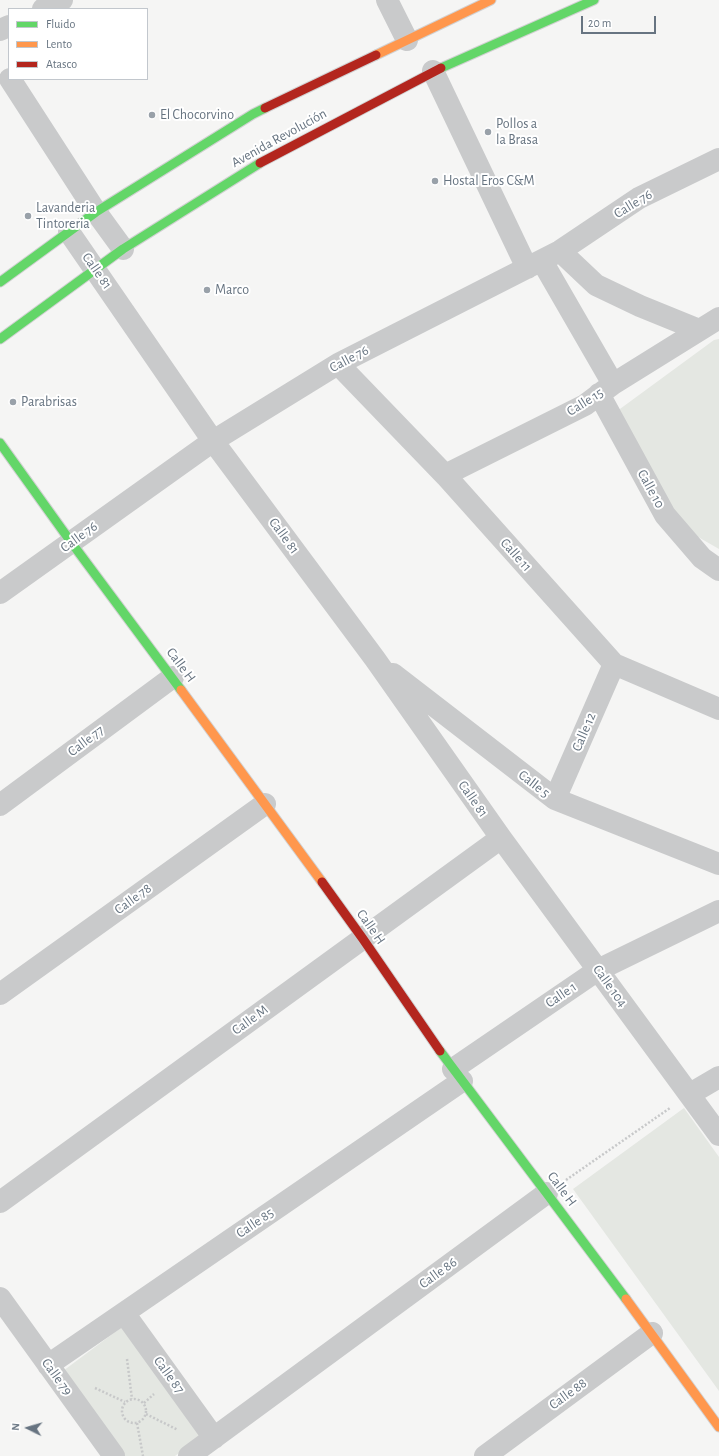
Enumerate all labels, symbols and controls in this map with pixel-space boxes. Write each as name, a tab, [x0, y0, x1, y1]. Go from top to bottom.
legend	[8, 8, 148, 80]
scale bar	[583, 8, 658, 34]
text: 20 m	[588, 17, 611, 29]
text: Fluido	[46, 18, 75, 30]
text: Lento	[46, 38, 72, 50]
text: Atasco	[46, 58, 77, 70]
street label: Avenida Revolución	[228, 105, 330, 171]
place label: El Chocorvino	[160, 107, 234, 123]
marker: El Chocorvino	[147, 110, 157, 120]
place label: Pollos a la Brasa	[496, 116, 538, 148]
marker: Pollos a la Brasa	[483, 127, 493, 137]
place label: Hostal Eros C&M	[443, 173, 535, 189]
marker: Hostal Eros C&M	[430, 176, 440, 186]
street label: Calle 76	[611, 186, 655, 222]
place label: Lavanderia Tintoreria	[36, 200, 95, 232]
marker: Lavanderia Tintoreria	[23, 211, 33, 221]
street label: Calle 81	[78, 249, 116, 293]
place label: Marco	[215, 282, 249, 298]
marker: Marco	[202, 285, 212, 295]
street label: Calle 76	[327, 342, 371, 376]
street label: Calle 15	[564, 384, 606, 420]
place label: Parabrisas	[21, 394, 77, 410]
marker: Parabrisas	[8, 397, 18, 407]
street label: Calle 10	[634, 467, 668, 511]
street label: Calle 81	[265, 515, 303, 557]
street label: Calle 76	[57, 518, 101, 556]
street label: Calle 11	[497, 535, 535, 575]
street label: Calle H	[163, 644, 199, 686]
street label: Calle 12	[568, 710, 600, 754]
street label: Calle 77	[65, 722, 107, 760]
street label: Calle 5	[515, 767, 553, 801]
street label: Calle 81	[454, 777, 492, 821]
street label: Calle 78	[111, 880, 155, 918]
street label: Calle H	[353, 906, 389, 948]
street label: Calle 104	[589, 961, 631, 1011]
street label: Calle 1	[542, 978, 580, 1012]
street label: Calle M	[229, 1001, 271, 1039]
street label: Calle H	[544, 1168, 580, 1210]
street label: Calle 85	[233, 1204, 277, 1242]
street label: Calle 86	[416, 1254, 460, 1292]
street label: Calle 87	[150, 1353, 188, 1397]
street label: Calle 79	[38, 1355, 76, 1399]
street label: Calle 88	[546, 1375, 590, 1413]
north arrow	[8, 1408, 48, 1448]
text: N	[10, 1423, 21, 1431]

